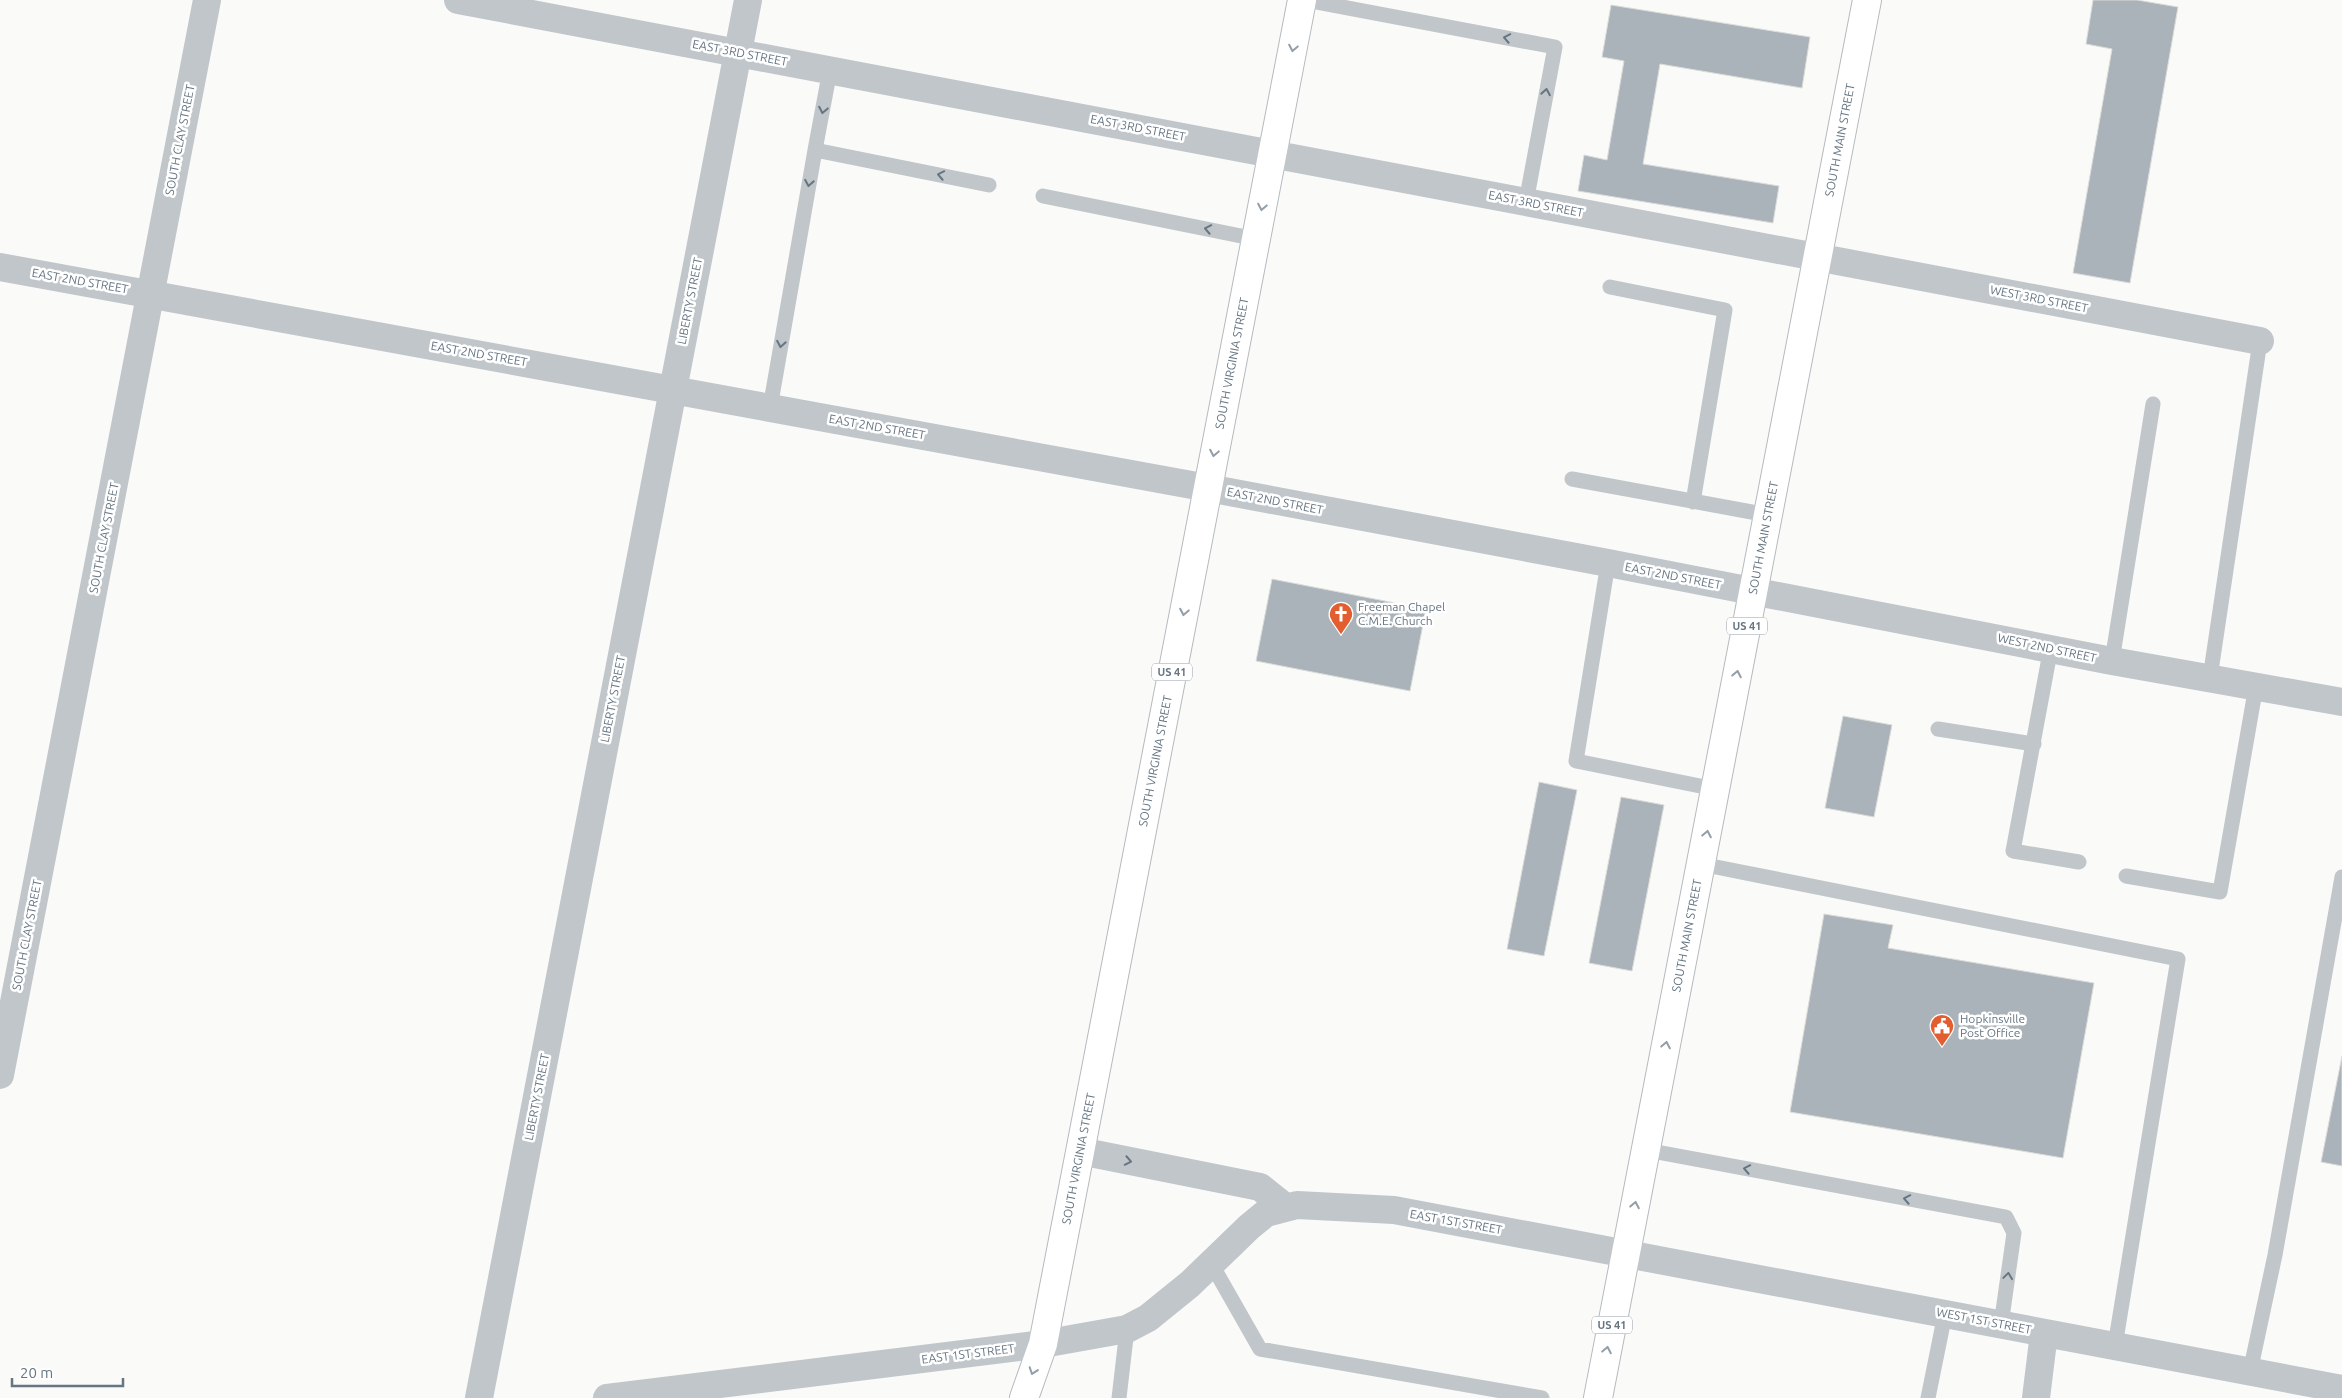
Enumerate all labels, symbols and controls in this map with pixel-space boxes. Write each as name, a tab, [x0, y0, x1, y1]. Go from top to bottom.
one-way arrow	[1502, 34, 1511, 44]
street label: EAST 3RD STREET	[691, 37, 789, 68]
one-way arrow	[1288, 43, 1298, 52]
street label: SOUTH MAIN STREET	[1822, 82, 1857, 198]
street label: SOUTH CLAY STREET	[162, 83, 197, 196]
one-way arrow	[1541, 87, 1551, 96]
one-way arrow	[818, 106, 828, 115]
street label: EAST 3RD STREET	[1089, 112, 1187, 143]
one-way arrow	[936, 171, 945, 181]
one-way arrow	[805, 179, 815, 188]
street label: EAST 3RD STREET	[1487, 188, 1585, 219]
one-way arrow	[1257, 203, 1268, 212]
one-way arrow	[1203, 224, 1212, 235]
street label: LIBERTY STREET	[675, 256, 704, 345]
street label: EAST 2ND STREET	[31, 266, 130, 295]
street label: WEST 3RD STREET	[1989, 283, 2090, 314]
street label: SOUTH VIRGINIA STREET	[1212, 296, 1251, 430]
street label: EAST 2ND STREET	[430, 339, 529, 368]
one-way arrow	[776, 339, 787, 348]
street label: EAST 2ND STREET	[828, 412, 927, 441]
one-way arrow	[1210, 448, 1220, 457]
street label: SOUTH MAIN STREET	[1746, 480, 1780, 595]
street label: SOUTH CLAY STREET	[86, 481, 121, 594]
street label: EAST 2ND STREET	[1226, 485, 1325, 516]
street label: EAST 2ND STREET	[1624, 560, 1723, 591]
place label: Freeman Chapel C.M.E. Church	[1358, 600, 1445, 627]
church icon: Freeman Chapel C.M.E. Church	[1328, 601, 1354, 635]
one-way arrow	[1179, 608, 1189, 617]
road number: US 41	[1727, 618, 1767, 634]
street label: WEST 2ND STREET	[1997, 631, 2098, 664]
street label: LIBERTY STREET	[598, 654, 627, 743]
road number: US 41	[1152, 664, 1192, 680]
one-way arrow	[1732, 670, 1742, 679]
street label: SOUTH VIRGINIA STREET	[1136, 694, 1174, 828]
one-way arrow	[1701, 830, 1711, 838]
street label: SOUTH MAIN STREET	[1669, 877, 1704, 993]
street label: SOUTH CLAY STREET	[9, 878, 44, 991]
place label: Hopkinsville Post Office	[1960, 1012, 2025, 1039]
public building icon: Hopkinsville Post Office	[1929, 1013, 1955, 1047]
one-way arrow	[1660, 1041, 1670, 1049]
street label: LIBERTY STREET	[522, 1052, 551, 1141]
street label: SOUTH VIRGINIA STREET	[1059, 1091, 1097, 1225]
one-way arrow	[1124, 1155, 1132, 1165]
one-way arrow	[1743, 1164, 1752, 1174]
one-way arrow	[1903, 1194, 1911, 1204]
one-way arrow	[1629, 1200, 1640, 1209]
street label: EAST 1ST STREET	[1409, 1207, 1504, 1236]
one-way arrow	[2003, 1272, 2013, 1281]
street label: WEST 1ST STREET	[1935, 1305, 2033, 1336]
road number: US 41	[1592, 1316, 1632, 1334]
street label: EAST 1ST STREET	[921, 1341, 1016, 1366]
one-way arrow	[1601, 1346, 1612, 1355]
scale bar	[12, 1356, 124, 1388]
text: 20 m	[20, 1364, 53, 1381]
one-way arrow	[1029, 1366, 1039, 1375]

